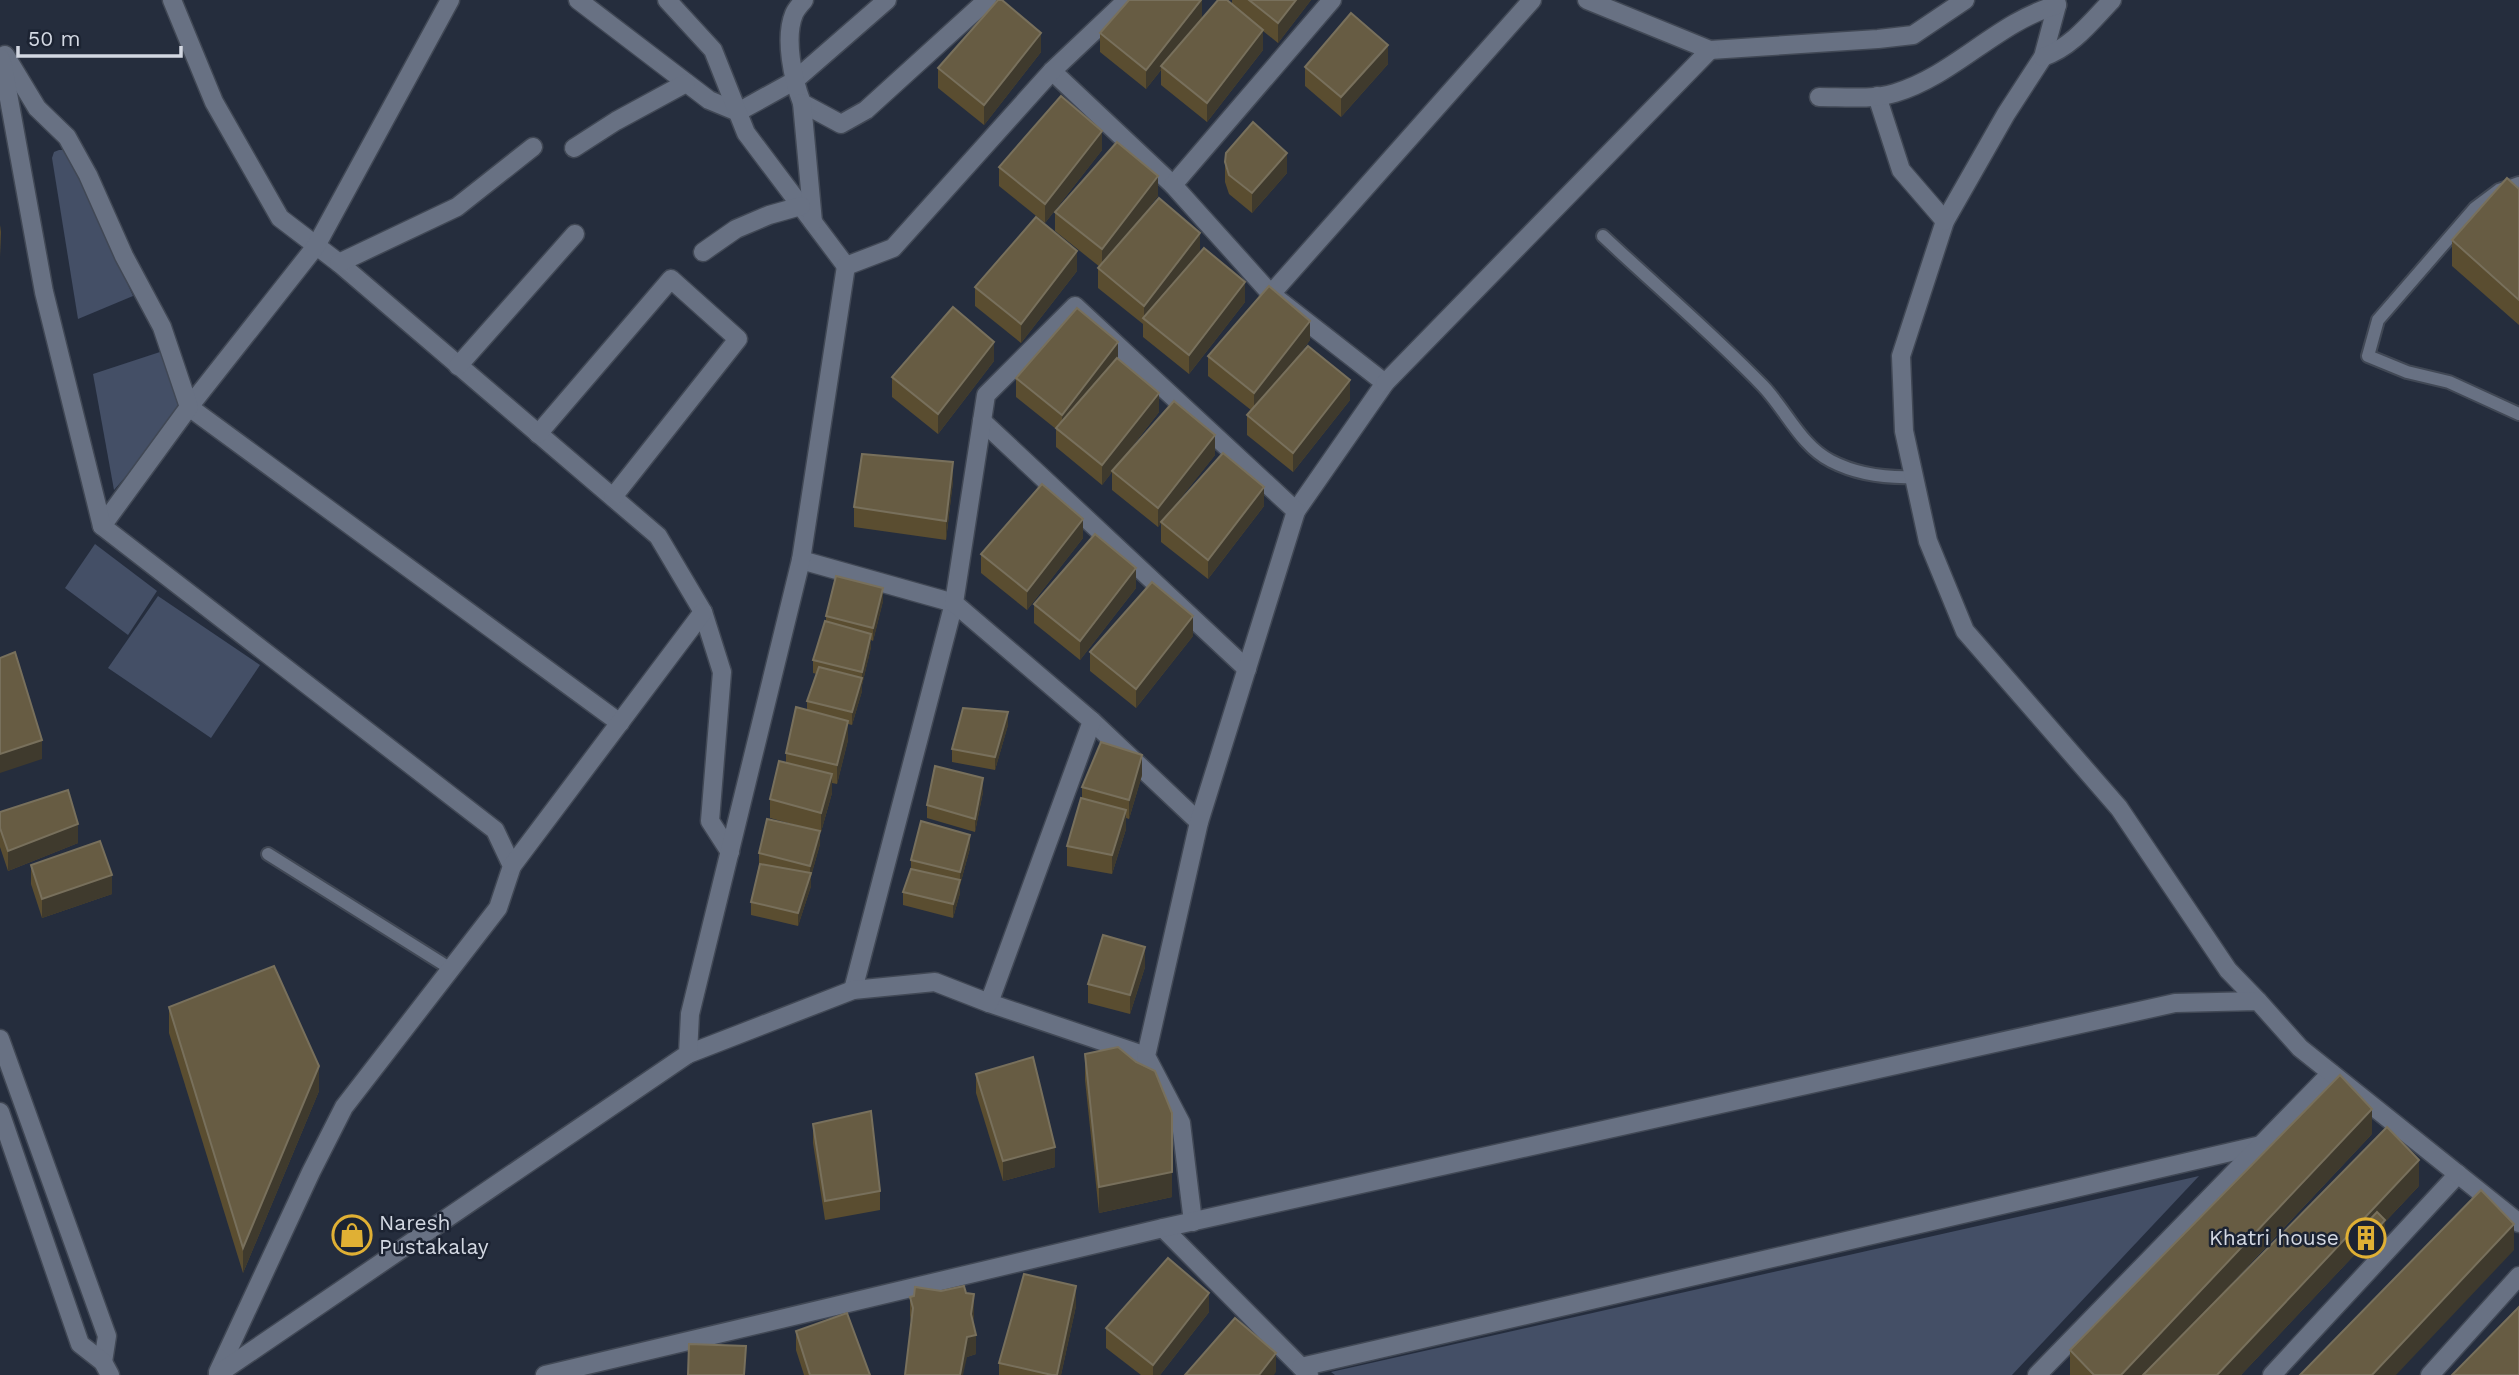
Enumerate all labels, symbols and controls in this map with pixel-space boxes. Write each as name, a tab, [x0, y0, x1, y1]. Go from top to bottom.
scale bar	[18, 14, 180, 58]
text: 50 m	[28, 26, 80, 51]
place label: Naresh Pustakalay	[379, 1210, 489, 1259]
shop icon: Naresh Pustakalay	[331, 1214, 373, 1256]
building icon: Khatri house	[2345, 1217, 2387, 1259]
place label: Khatri house	[2209, 1225, 2339, 1250]

